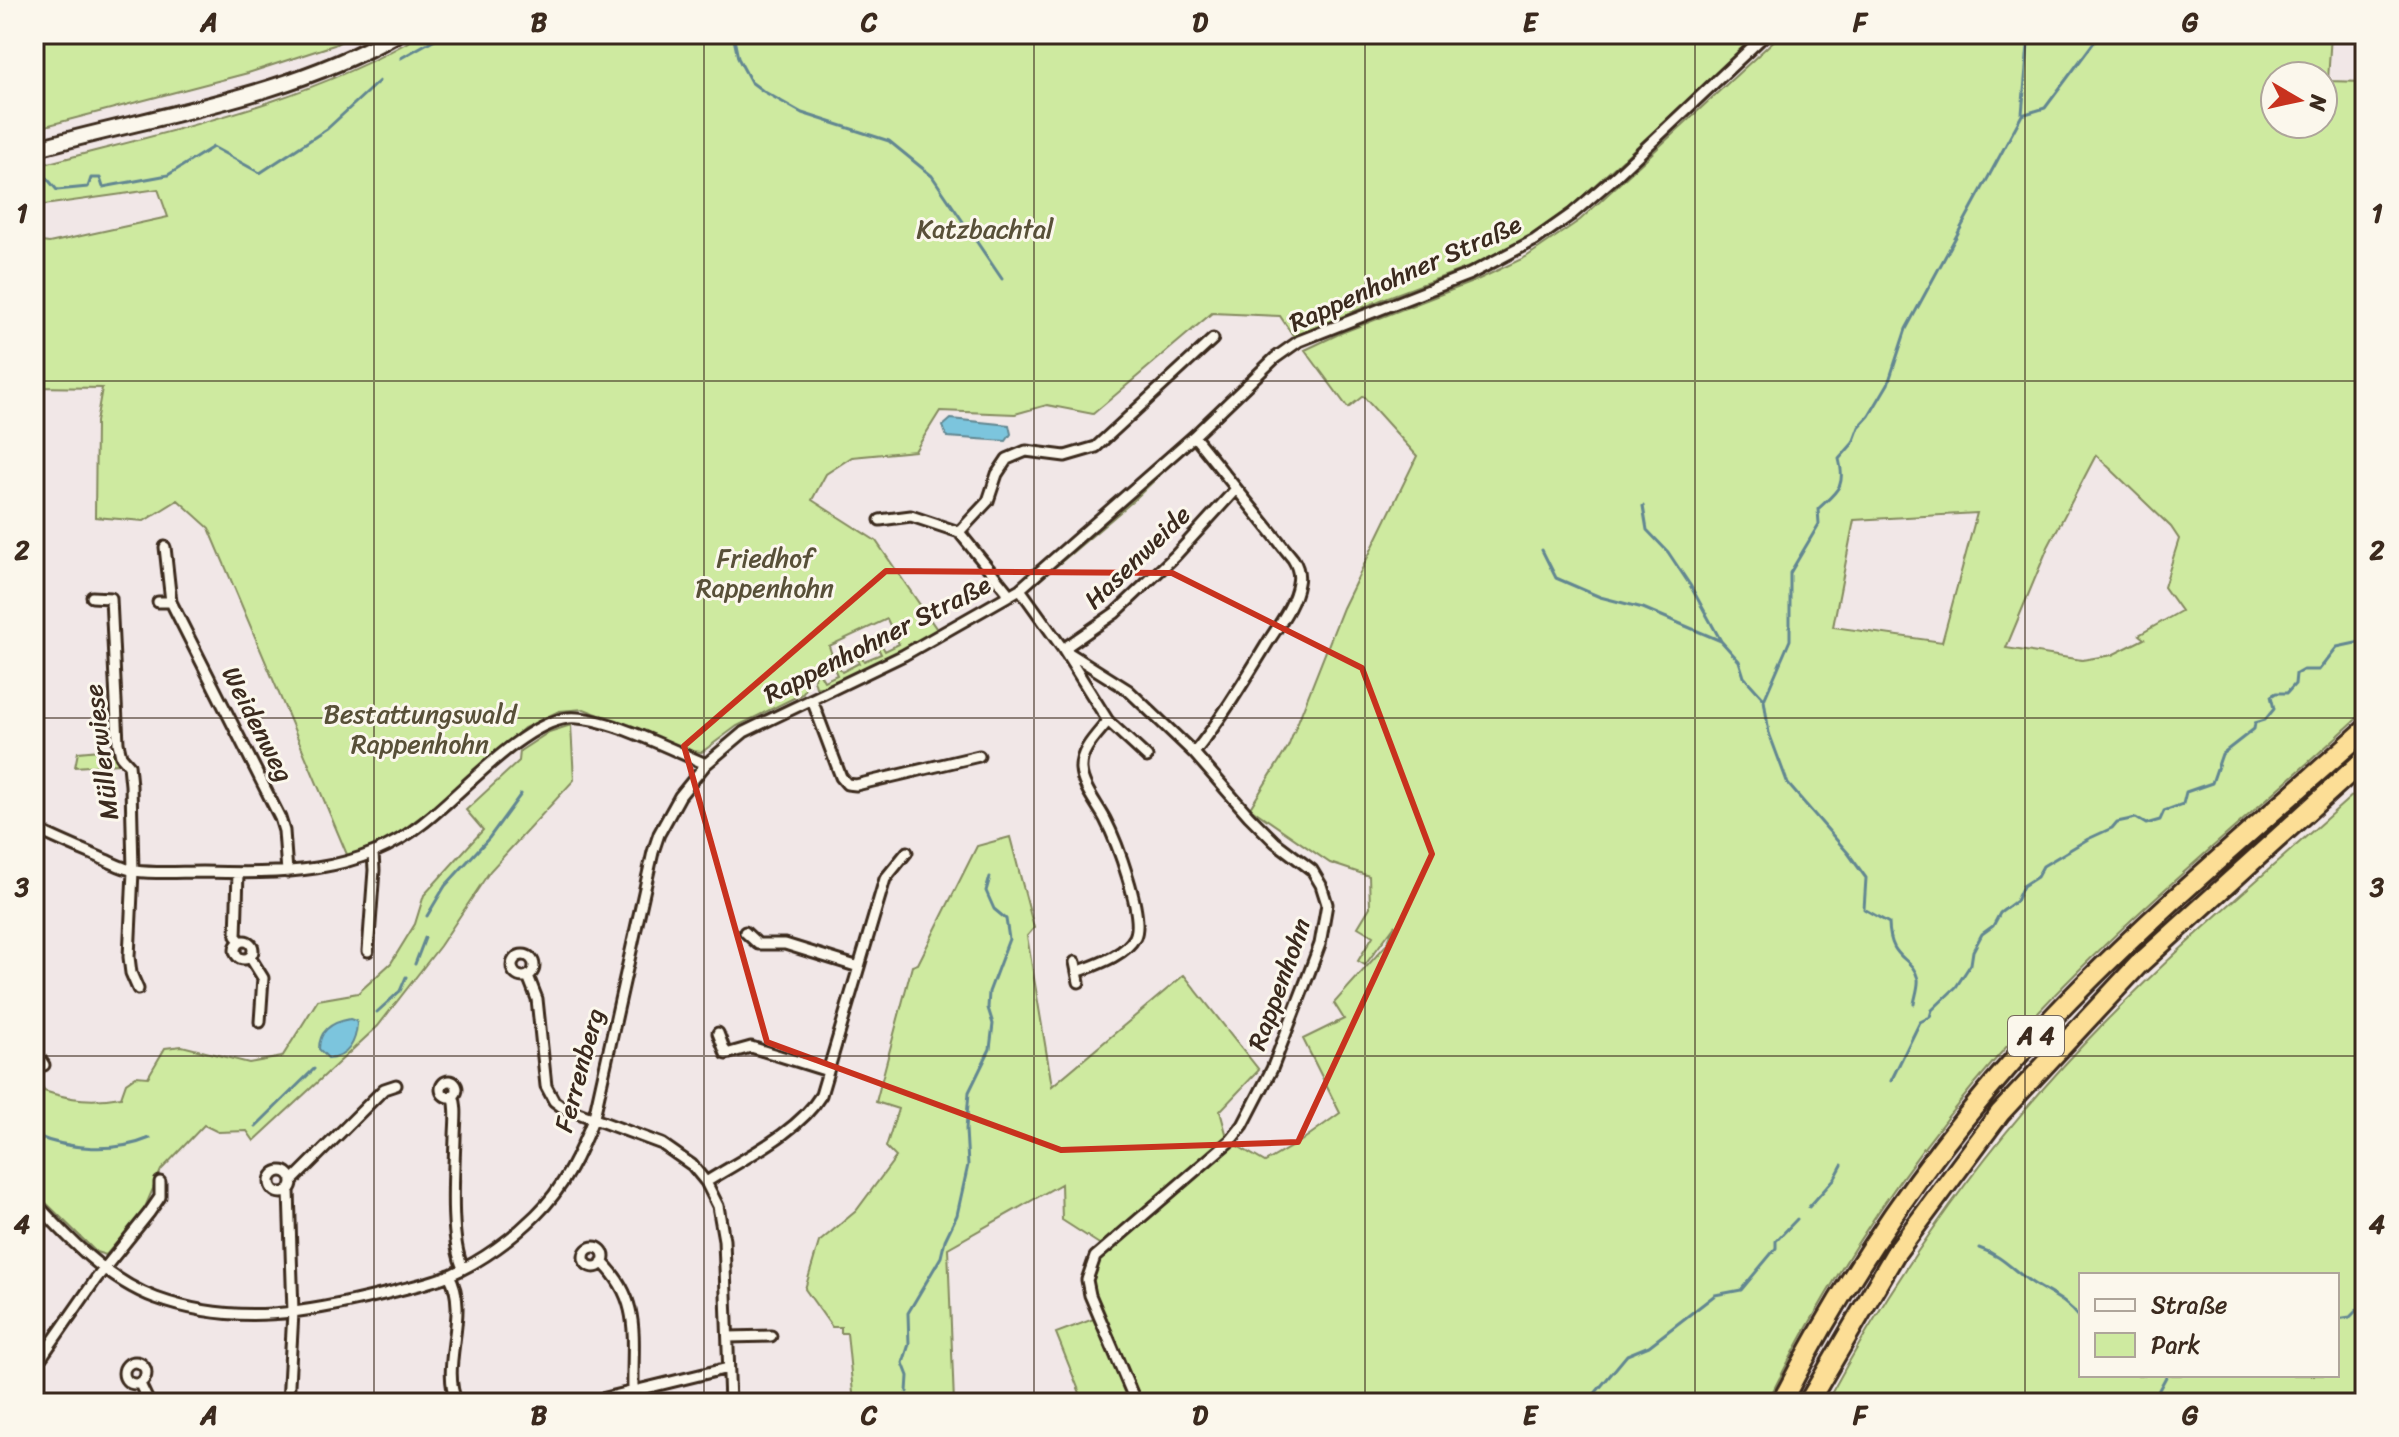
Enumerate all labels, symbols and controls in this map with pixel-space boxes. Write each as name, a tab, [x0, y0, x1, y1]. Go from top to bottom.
text: A	[199, 0, 218, 45]
text: B	[531, 0, 548, 45]
text: C	[860, 0, 878, 45]
text: D	[1192, 0, 1208, 45]
text: E	[1523, 0, 1540, 45]
text: F	[1852, 0, 1869, 45]
text: G	[2182, 0, 2199, 45]
north arrow	[2259, 60, 2339, 140]
text: N	[2298, 91, 2339, 114]
text: 1	[16, 190, 28, 236]
text: 1	[2371, 190, 2383, 236]
street label: Rappenhohner Straße	[1281, 201, 1529, 345]
park label: Katzbachtal	[916, 206, 1054, 252]
street label: Hasenweide	[1072, 493, 1202, 621]
text: 2	[13, 527, 30, 573]
text: 2	[2368, 527, 2385, 573]
park label: Friedhof Rappenhohn	[696, 535, 834, 611]
street label: Rappenhohner Straße	[755, 561, 1000, 716]
street label: Weidenweg	[209, 658, 307, 790]
street label: Müllerwiese	[70, 681, 132, 823]
park label: Bestattungswald Rappenhohn	[324, 691, 519, 767]
text: 3	[14, 864, 30, 910]
text: 3	[2369, 864, 2385, 910]
street label: Rappenhohn	[1234, 911, 1324, 1057]
street label: Ferrenberg	[540, 1003, 618, 1137]
road number: A 4	[2008, 1016, 2064, 1056]
text: 4	[14, 1201, 30, 1247]
text: 4	[2369, 1201, 2385, 1247]
legend	[2079, 1273, 2339, 1377]
text: Straße	[2151, 1284, 2227, 1326]
text: Park	[2151, 1324, 2200, 1366]
text: A	[199, 1392, 218, 1437]
text: B	[531, 1392, 548, 1437]
text: C	[860, 1392, 878, 1437]
text: D	[1192, 1392, 1208, 1437]
text: E	[1523, 1392, 1540, 1437]
text: F	[1852, 1392, 1869, 1437]
text: G	[2182, 1392, 2199, 1437]

